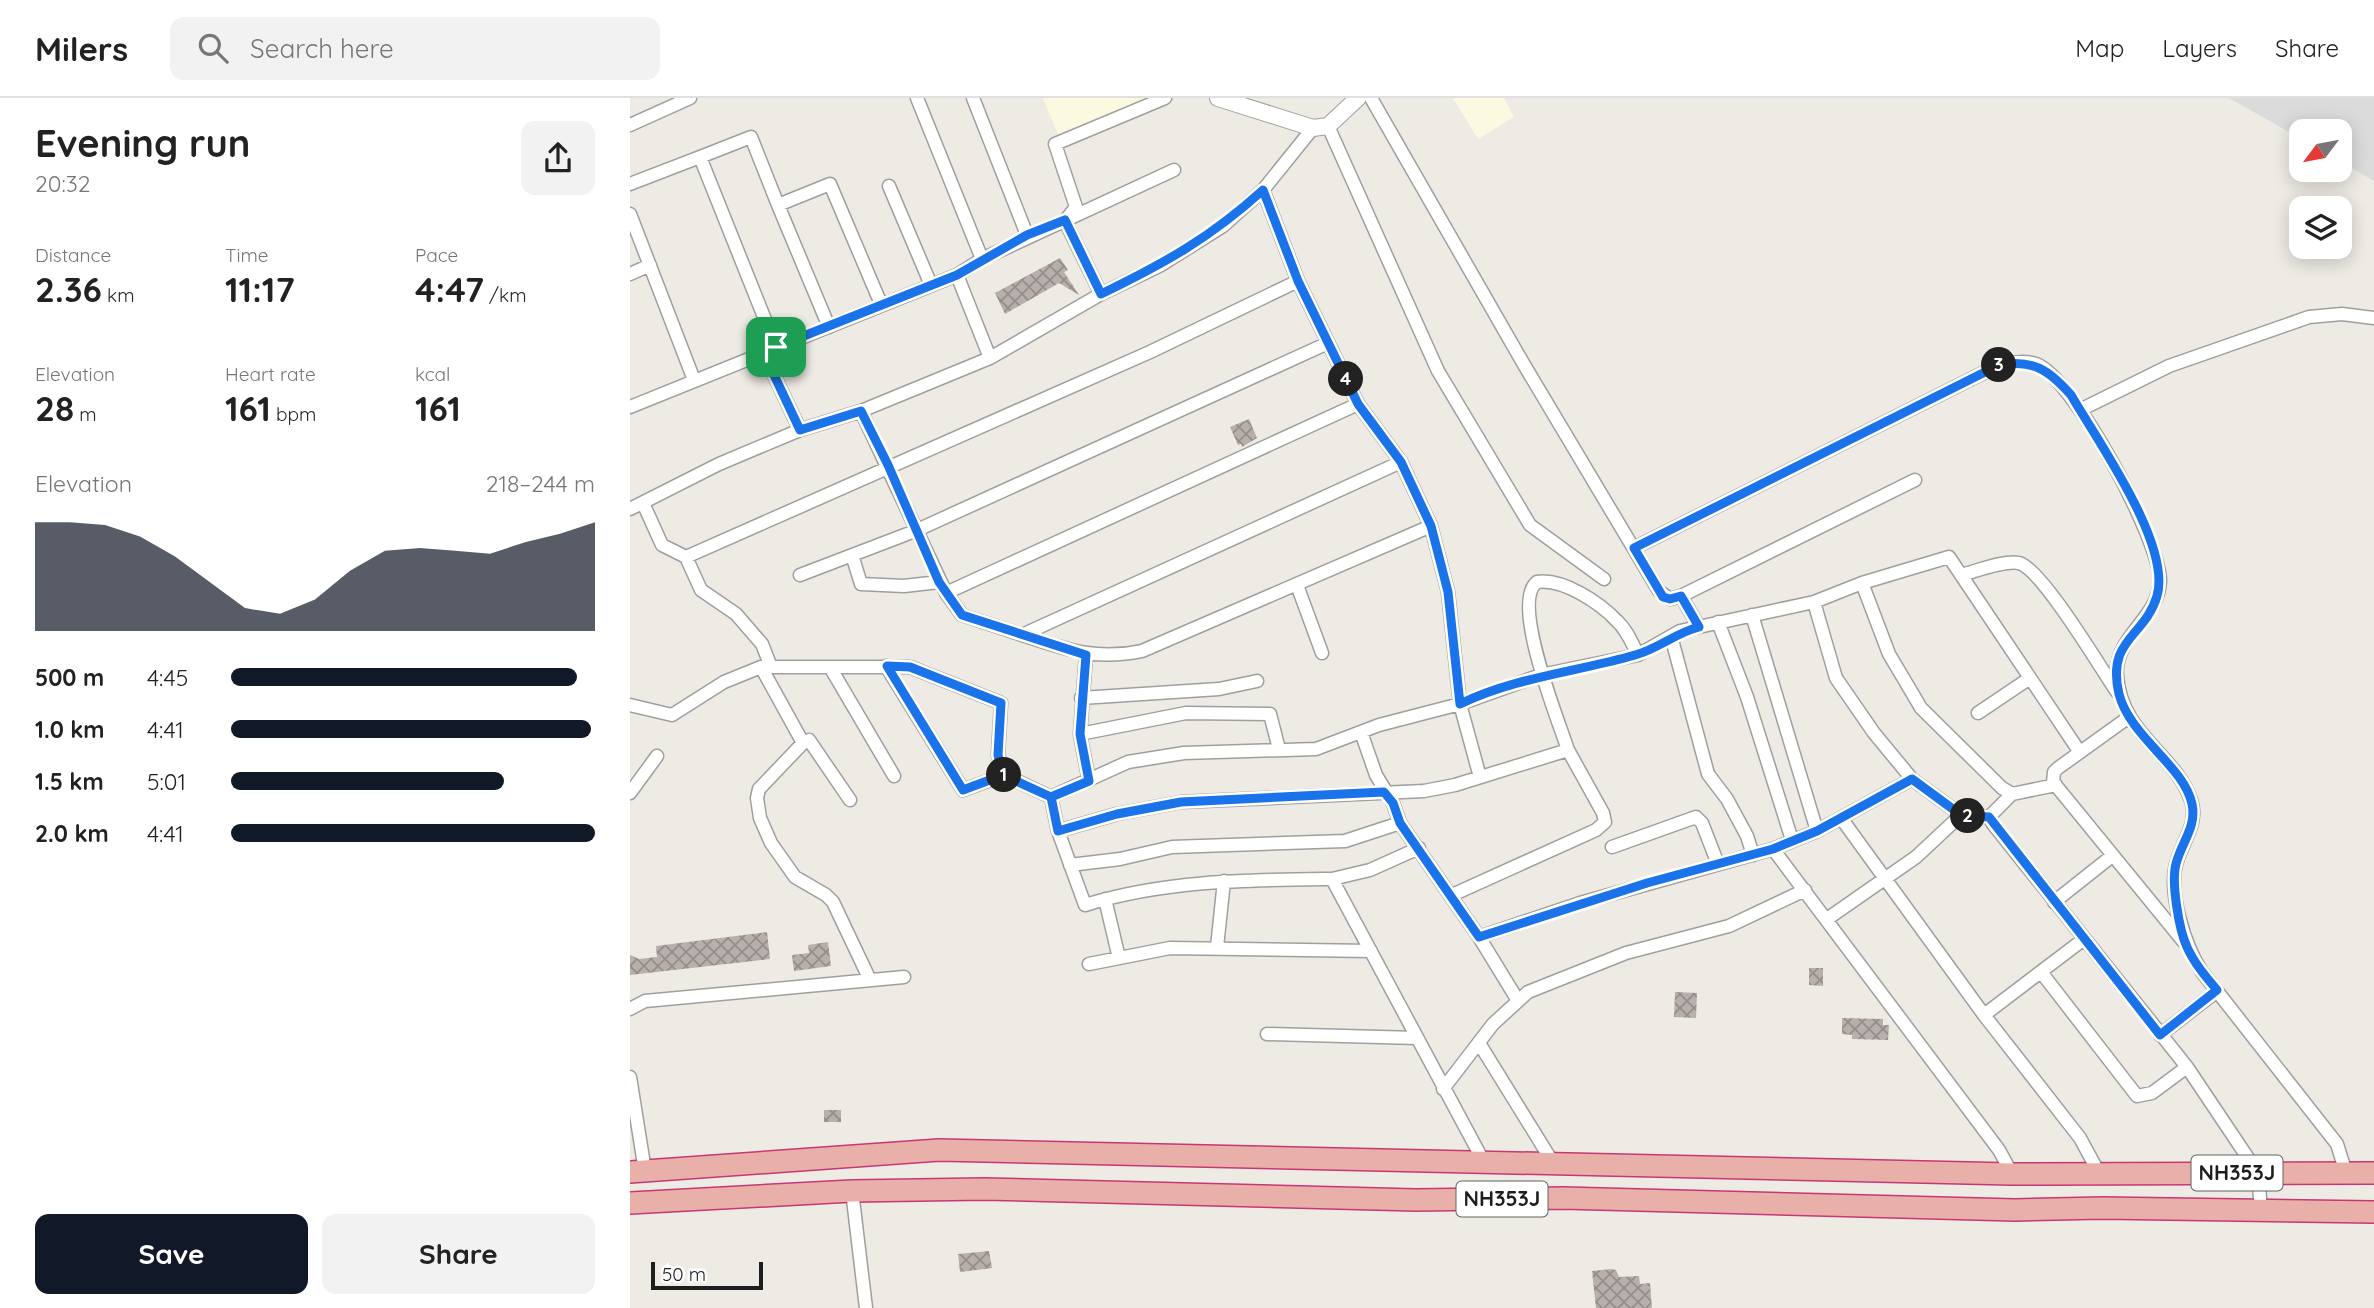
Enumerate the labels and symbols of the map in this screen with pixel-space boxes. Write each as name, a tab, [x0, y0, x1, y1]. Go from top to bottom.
north arrow	[2289, 119, 2352, 182]
pin	[746, 317, 806, 377]
pin: 3	[1982, 348, 2016, 382]
pin: 4	[1328, 362, 1364, 396]
pin: 1	[986, 758, 1022, 792]
pin: 2	[1950, 798, 1986, 834]
road number: NH353J	[2192, 1156, 2282, 1190]
road number: NH353J	[1456, 1182, 1547, 1216]
scale bar	[651, 1259, 763, 1291]

